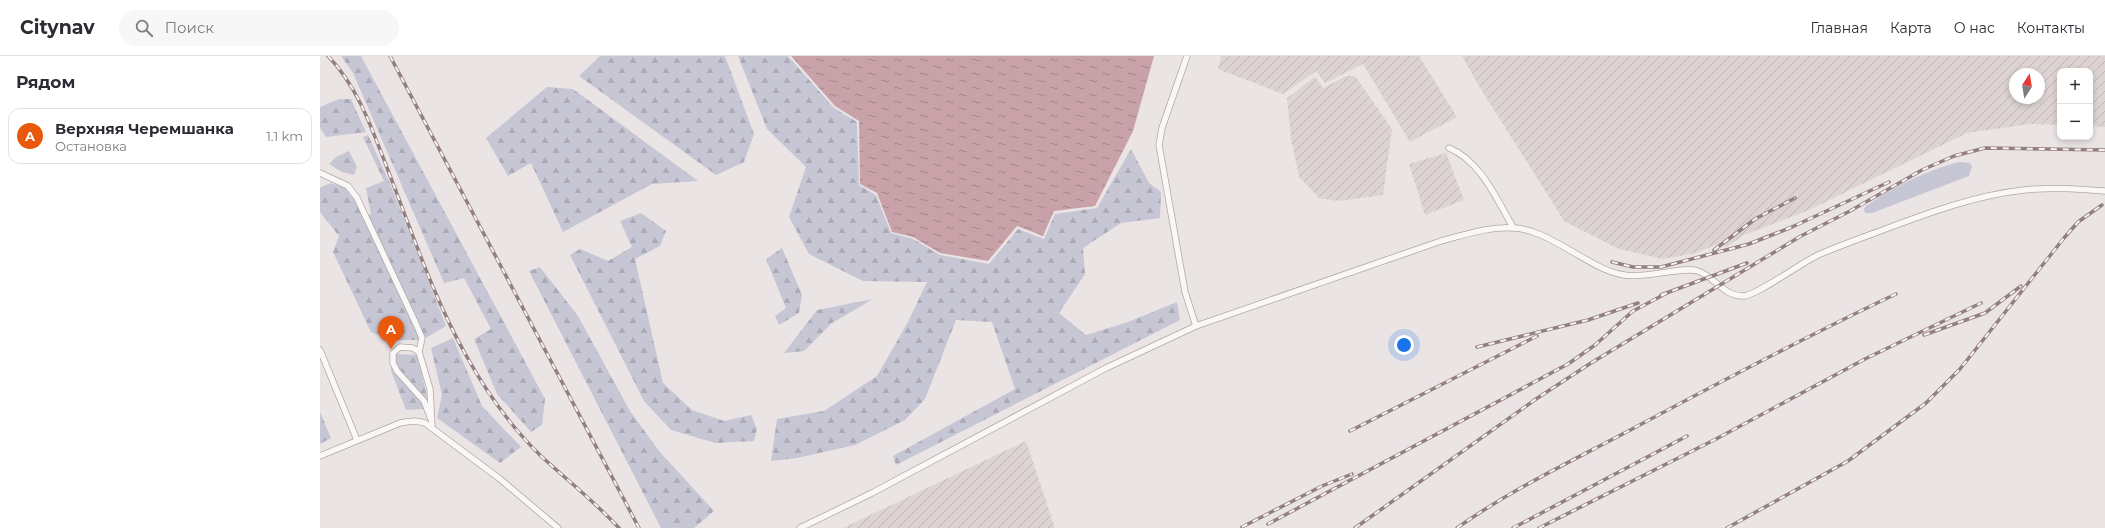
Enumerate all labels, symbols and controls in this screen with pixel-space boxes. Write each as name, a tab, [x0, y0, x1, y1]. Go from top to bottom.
search box	[119, 10, 399, 46]
text: Citynav	[20, 16, 95, 39]
icon: search	[133, 17, 155, 39]
text: Поиск	[165, 18, 214, 37]
text: Главная	[1810, 19, 1868, 37]
text: Карта	[1890, 19, 1932, 37]
text: О нас	[1954, 19, 1995, 37]
text: Контакты	[2017, 19, 2085, 37]
north arrow	[2009, 68, 2045, 104]
map controls	[2057, 68, 2093, 140]
button: +	[2057, 68, 2093, 104]
text: Рядом	[16, 72, 75, 92]
button: −	[2057, 104, 2093, 140]
text: Верхняя Черемшанка	[55, 119, 234, 138]
text: A	[25, 128, 35, 144]
text: 1.1 km	[266, 128, 303, 144]
text: Остановка	[55, 138, 127, 154]
pin: A	[378, 316, 404, 349]
your location	[1394, 335, 1414, 355]

